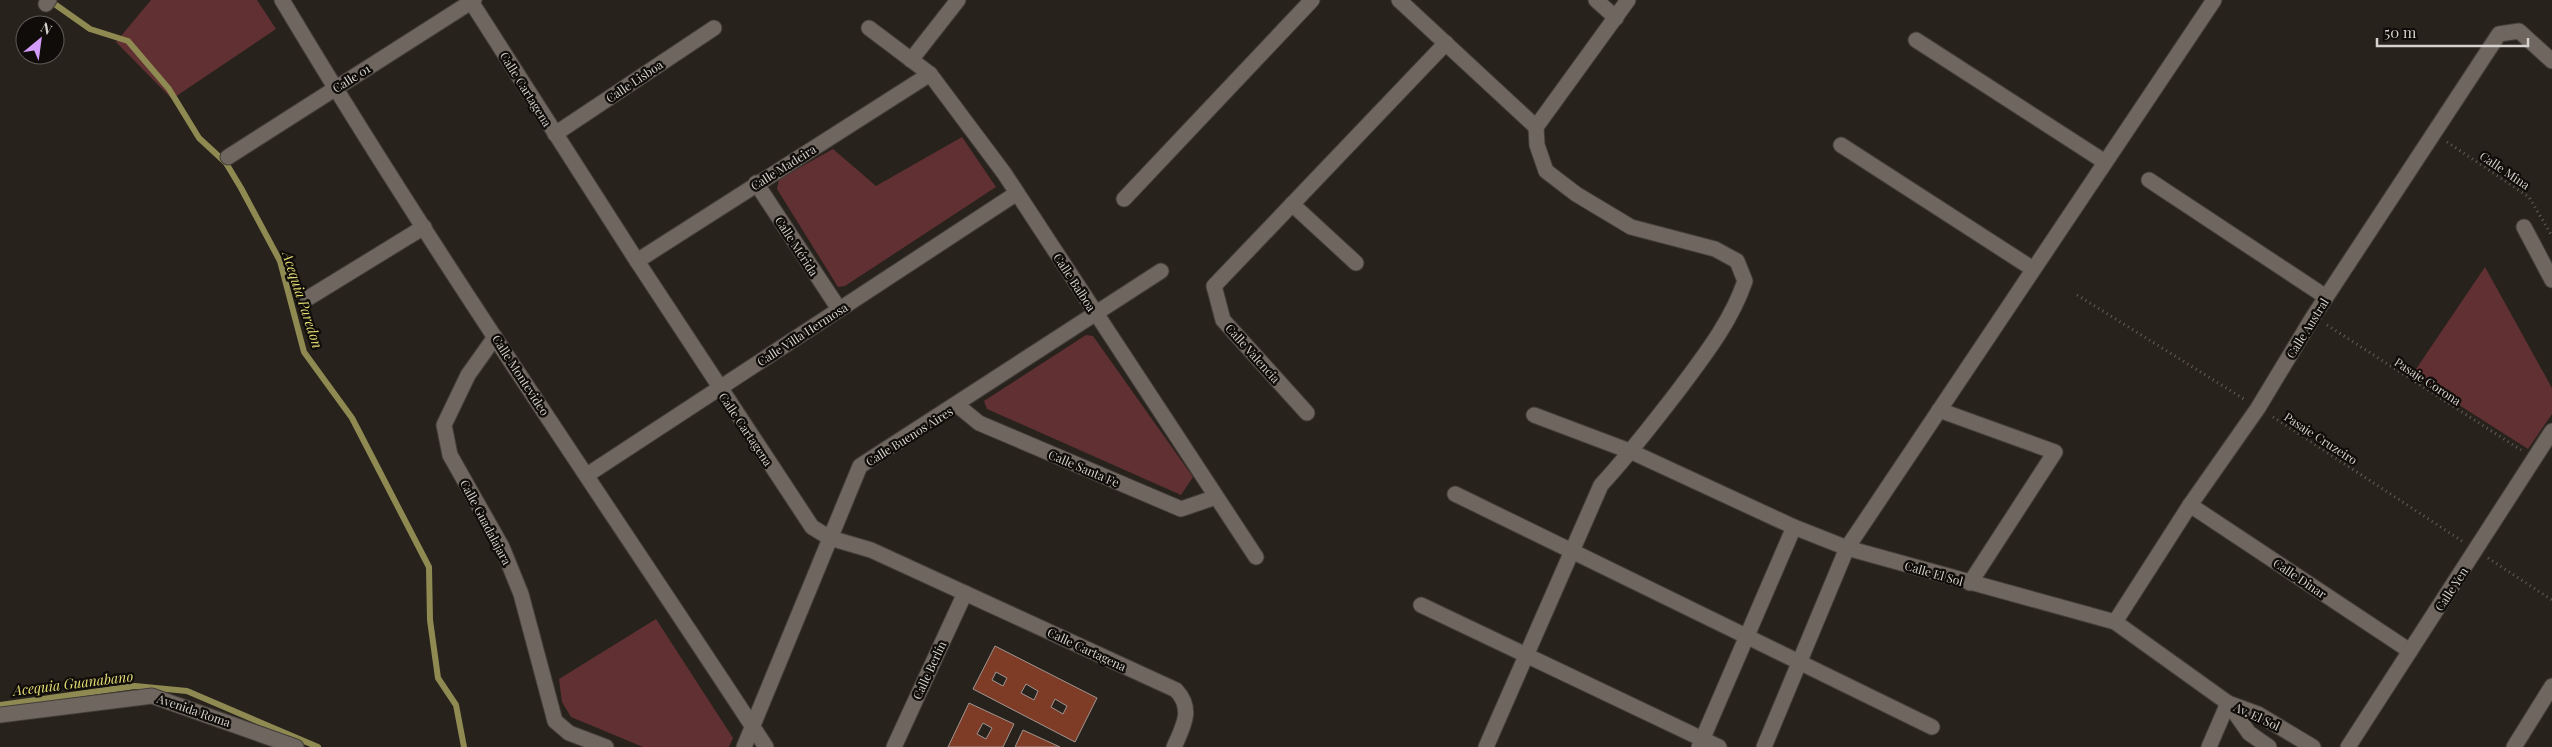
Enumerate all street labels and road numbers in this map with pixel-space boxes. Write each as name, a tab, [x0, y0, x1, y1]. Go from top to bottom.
street label: Calle Cartagena	[497, 49, 555, 129]
street label: Calle Lisboa	[602, 56, 666, 106]
street label: Calle 01	[329, 60, 373, 96]
street label: Calle Madeira	[747, 141, 819, 193]
street label: Calle Mina	[2477, 147, 2533, 193]
street label: Calle Mérida	[772, 213, 822, 279]
street label: Calle Balboa	[1050, 250, 1100, 314]
street label: Calle Austral	[2282, 294, 2332, 361]
street label: Calle Villa Hermosa	[754, 299, 850, 369]
street label: Calle Valencia	[1222, 320, 1284, 386]
street label: Calle Montevideo	[489, 332, 553, 419]
street label: Pasaje Corona	[2392, 354, 2464, 408]
street label: Calle Cartagena	[716, 389, 776, 469]
street label: Calle Buenos Aires	[862, 403, 956, 469]
street label: Pasaje Cruzeiro	[2281, 408, 2361, 468]
street label: Calle Santa Fe	[1046, 446, 1122, 490]
street label: Calle Guadalajara	[457, 477, 515, 567]
street label: Calle Dinar	[2270, 554, 2330, 602]
street label: Calle El Sol	[1903, 557, 1966, 589]
street label: Calle Yen	[2431, 564, 2471, 614]
street label: Calle Cartagena	[1045, 624, 1129, 674]
street label: Calle Berlín	[908, 638, 950, 702]
street label: Avenida Roma	[154, 690, 233, 730]
street label: Av. El Sol	[2230, 698, 2283, 734]

